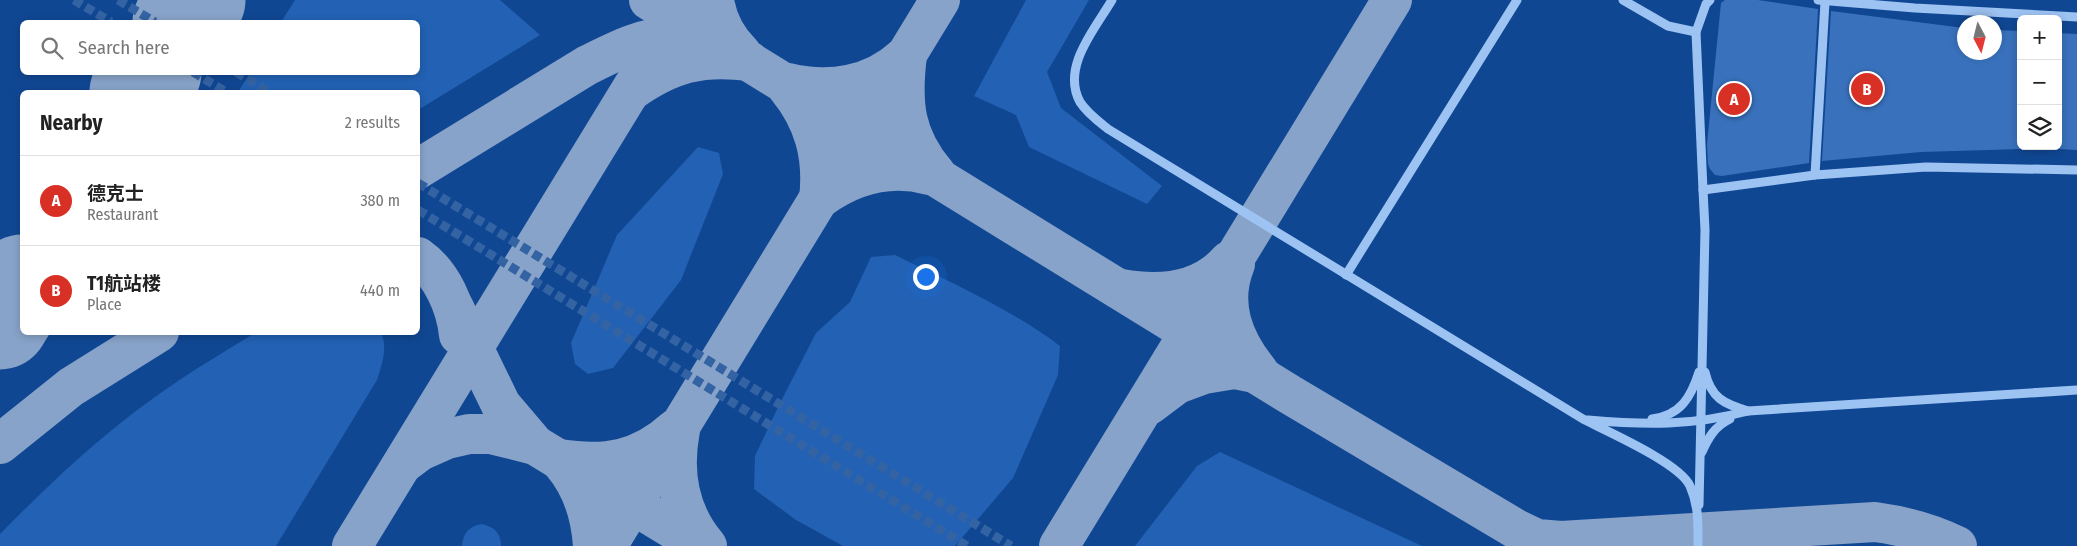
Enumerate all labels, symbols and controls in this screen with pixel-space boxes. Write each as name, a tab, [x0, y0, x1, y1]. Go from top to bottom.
north arrow	[1957, 15, 2002, 60]
map controls	[2017, 15, 2062, 150]
button: +	[2017, 15, 2062, 60]
search box	[20, 20, 420, 75]
icon: search	[38, 34, 66, 62]
text: Search here	[78, 36, 170, 59]
button: −	[2017, 60, 2062, 105]
pin: B	[1851, 70, 1883, 108]
pin: A	[1718, 80, 1750, 118]
button: layers	[2017, 105, 2062, 150]
text: Nearby	[40, 110, 102, 136]
text: 2 results	[345, 113, 400, 132]
text: 德克士	[87, 182, 144, 205]
text: A	[52, 191, 60, 210]
text: 380 m	[360, 191, 400, 210]
text: Restaurant	[87, 205, 158, 224]
your location	[913, 264, 939, 290]
text: T1航站楼	[87, 272, 161, 295]
text: B	[52, 281, 60, 300]
text: 440 m	[360, 281, 400, 300]
text: Place	[87, 295, 122, 314]

